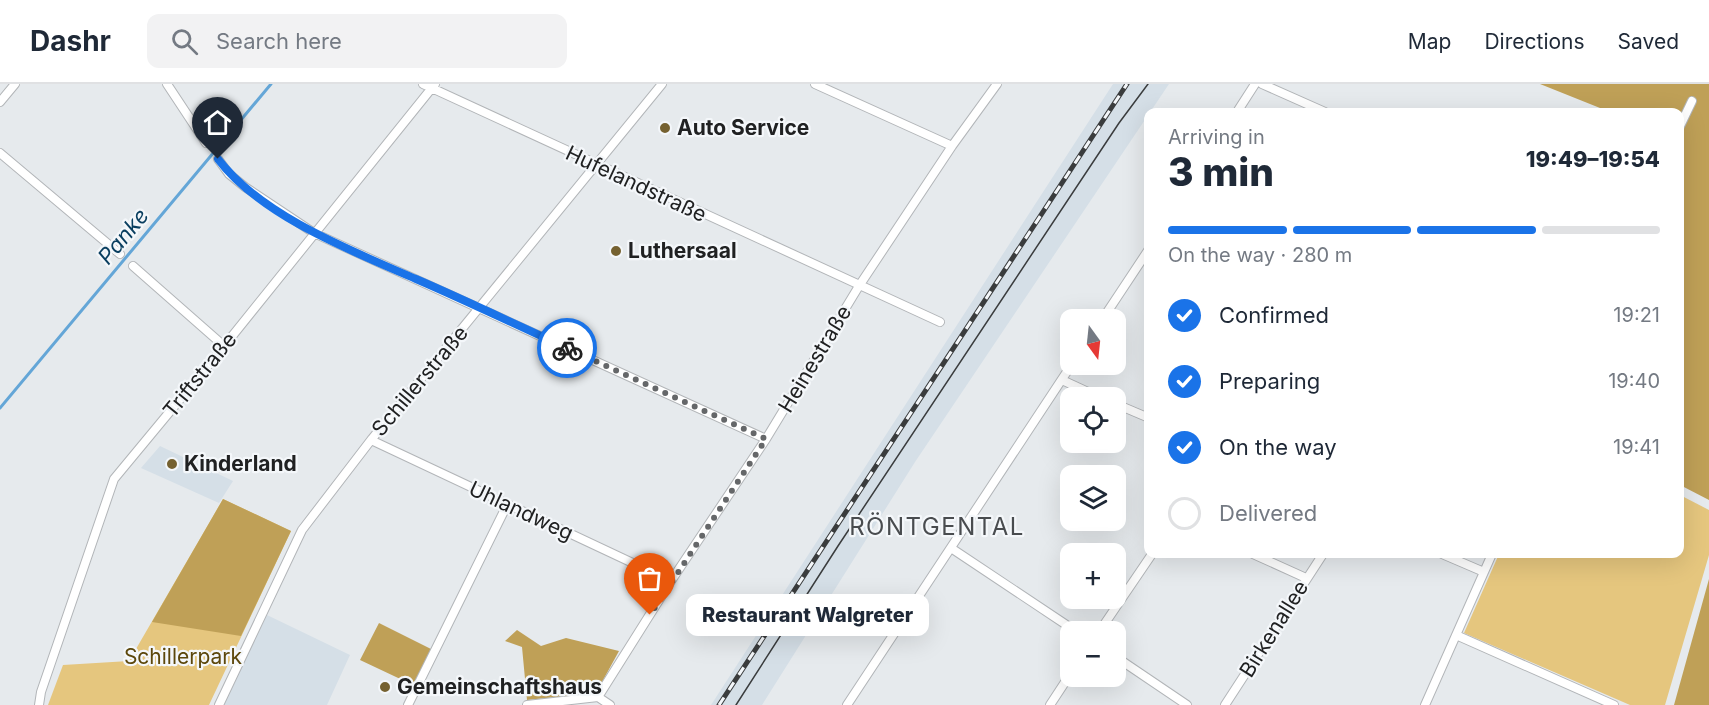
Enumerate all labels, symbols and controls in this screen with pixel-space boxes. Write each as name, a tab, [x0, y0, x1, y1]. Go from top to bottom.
search box	[147, 14, 567, 68]
text: Dashr	[30, 24, 111, 58]
icon: search	[168, 25, 201, 58]
text: Search here	[216, 28, 342, 54]
text: Map	[1408, 29, 1451, 54]
text: Directions	[1484, 29, 1585, 54]
text: Saved	[1618, 29, 1679, 54]
pin	[192, 97, 243, 159]
icon: home	[201, 106, 234, 139]
place label: Auto Service	[677, 115, 809, 140]
marker: Auto Service	[658, 121, 672, 135]
text: Arriving in	[1168, 125, 1265, 149]
street label: Hufelandstraße	[562, 140, 711, 227]
text: 19:49–19:54	[1526, 146, 1660, 172]
text: 3 min	[1168, 148, 1274, 195]
water label: Panke	[92, 203, 154, 269]
place label: Luthersaal	[628, 238, 737, 263]
text: On the way · 280 m	[1168, 243, 1352, 267]
marker: Luthersaal	[609, 244, 623, 258]
icon: check	[1168, 299, 1201, 332]
street label: Heinestraße	[773, 301, 856, 417]
text: Confirmed	[1219, 302, 1329, 328]
text: 19:21	[1613, 303, 1660, 327]
north arrow	[1060, 309, 1126, 375]
map controls	[1060, 309, 1126, 687]
courier	[537, 318, 597, 378]
street label: Schillerstraße	[366, 320, 473, 441]
street label: Triftstraße	[158, 327, 241, 422]
icon: bike	[551, 332, 584, 365]
icon: check	[1168, 365, 1201, 398]
text: Preparing	[1219, 368, 1320, 394]
text: 19:40	[1608, 369, 1660, 393]
button: locate	[1060, 387, 1126, 453]
icon: check	[1168, 431, 1201, 464]
text: On the way	[1219, 434, 1337, 460]
text: 19:41	[1613, 435, 1660, 459]
place label: Kinderland	[184, 451, 297, 476]
marker: Kinderland	[165, 457, 179, 471]
button: layers	[1060, 465, 1126, 531]
street label: Uhlandweg	[465, 476, 577, 546]
text: Delivered	[1219, 500, 1317, 526]
district label: RÖNTGENTAL	[849, 512, 1025, 541]
button: +	[1060, 543, 1126, 609]
pin	[624, 553, 675, 615]
icon: bag	[633, 562, 666, 595]
street label: Birkenallee	[1234, 576, 1313, 682]
callout: Restaurant Walgreter	[686, 594, 929, 636]
text: Restaurant Walgreter	[702, 603, 913, 627]
button: −	[1060, 621, 1126, 687]
park label: Schillerpark	[124, 644, 243, 669]
place label: Gemeinschaftshaus	[397, 674, 602, 699]
marker: Gemeinschaftshaus	[378, 680, 392, 694]

